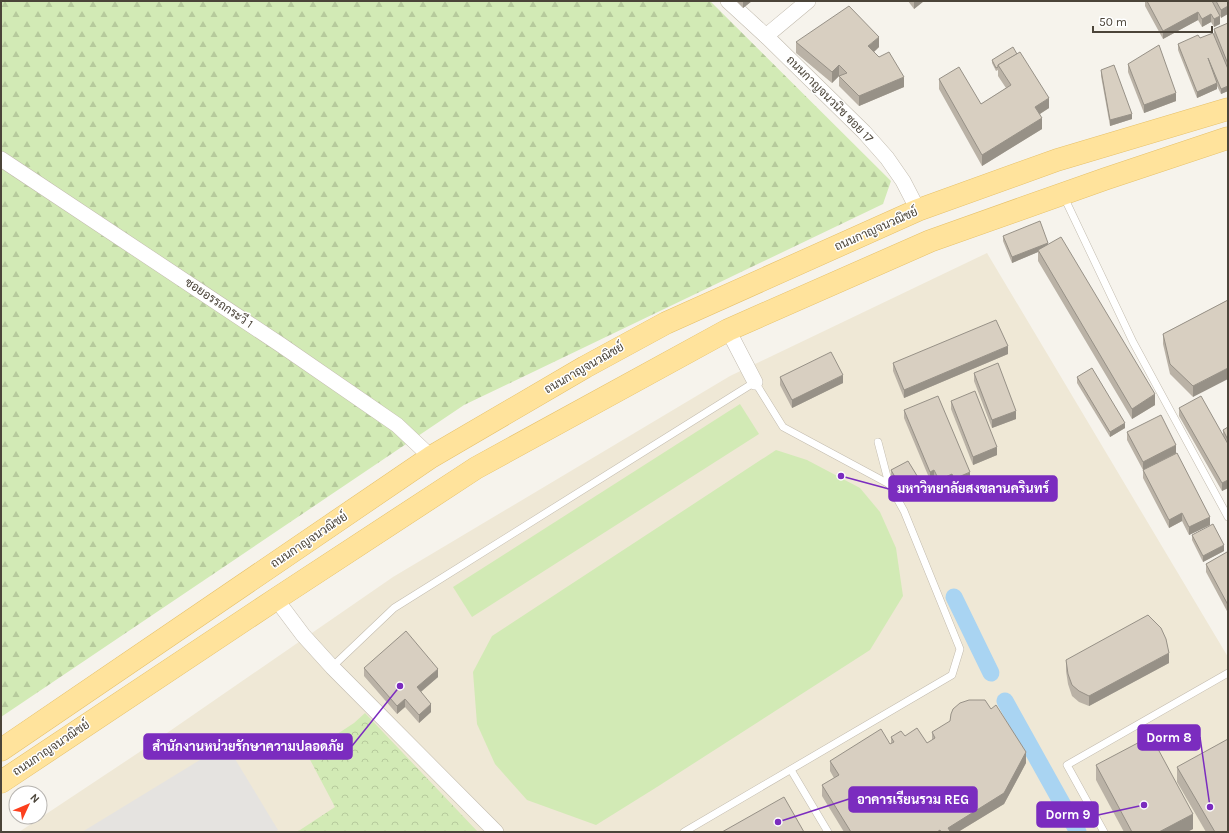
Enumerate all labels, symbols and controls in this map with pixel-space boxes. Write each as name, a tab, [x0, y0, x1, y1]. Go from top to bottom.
scale bar	[1093, 8, 1212, 34]
text: 50 m	[1099, 15, 1127, 29]
street label: ถนนกาญจนวนิช ซอย 17	[784, 53, 877, 146]
street label: ถนนกาญจนวณิชย์	[832, 203, 920, 254]
street label: ซอยอรรถกระวี 1	[182, 274, 256, 331]
street label: ถนนกาญจนวณิชย์	[541, 339, 626, 396]
callout: มหาวิทยาลัยสงขลานครินทร์	[889, 476, 1057, 501]
text: มหาวิทยาลัยสงขลานครินทร์	[897, 479, 1050, 496]
street label: ถนนกาญจนวณิชย์	[267, 508, 350, 571]
street label: ถนนกาญจนวณิชย์	[9, 716, 92, 779]
callout: Dorm 8	[1138, 725, 1200, 750]
text: Dorm 8	[1146, 730, 1192, 745]
callout: สำนักงานหน่วยรักษาความปลอดภัย	[144, 734, 352, 759]
text: สำนักงานหน่วยรักษาความปลอดภัย	[152, 739, 344, 754]
north arrow	[8, 785, 48, 825]
callout: อาคารเรียนรวม REG	[849, 787, 977, 812]
text: อาคารเรียนรวม REG	[857, 790, 969, 807]
text: N	[27, 791, 42, 806]
callout: Dorm 9	[1037, 802, 1098, 827]
text: Dorm 9	[1046, 807, 1091, 822]

